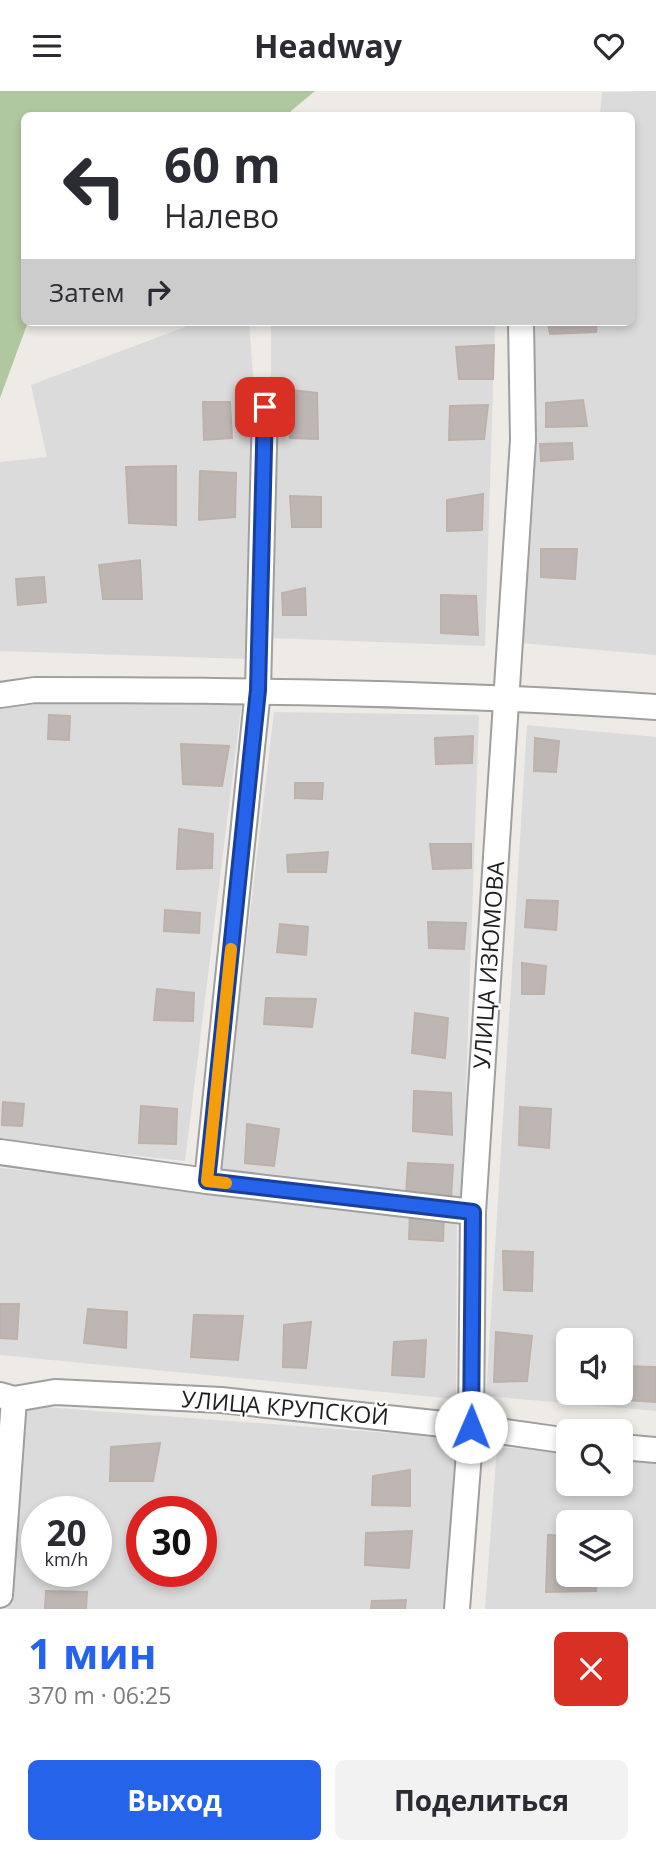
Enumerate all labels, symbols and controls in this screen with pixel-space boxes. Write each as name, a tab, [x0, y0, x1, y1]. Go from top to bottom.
text: Headway	[254, 24, 402, 67]
icon: menu	[28, 27, 66, 65]
icon: heart	[590, 27, 628, 65]
text: 60 m	[164, 131, 281, 197]
icon: left	[49, 140, 140, 231]
text: Налево	[164, 194, 279, 237]
icon: right	[139, 273, 177, 311]
text: Затем	[49, 274, 125, 310]
pin	[235, 377, 295, 437]
icon: arrive	[246, 388, 284, 426]
street label: УЛИЦА ИЗЮМОВА	[465, 859, 511, 1070]
map controls	[556, 1328, 633, 1587]
button: sound	[556, 1328, 633, 1405]
street label: УЛИЦА КРУПСКОЙ	[180, 1382, 390, 1432]
position arrow	[434, 1390, 508, 1464]
button: search	[556, 1419, 633, 1496]
speed limit sign: 30	[126, 1496, 217, 1587]
text: 20	[46, 1509, 87, 1556]
button: layers	[556, 1510, 633, 1587]
text: km/h	[45, 1547, 88, 1571]
text: 1 мин	[28, 1624, 156, 1681]
button: close	[554, 1632, 628, 1706]
text: 370 m · 06:25	[28, 1679, 171, 1711]
button: Выход	[28, 1760, 321, 1840]
button: Поделиться	[335, 1760, 628, 1840]

